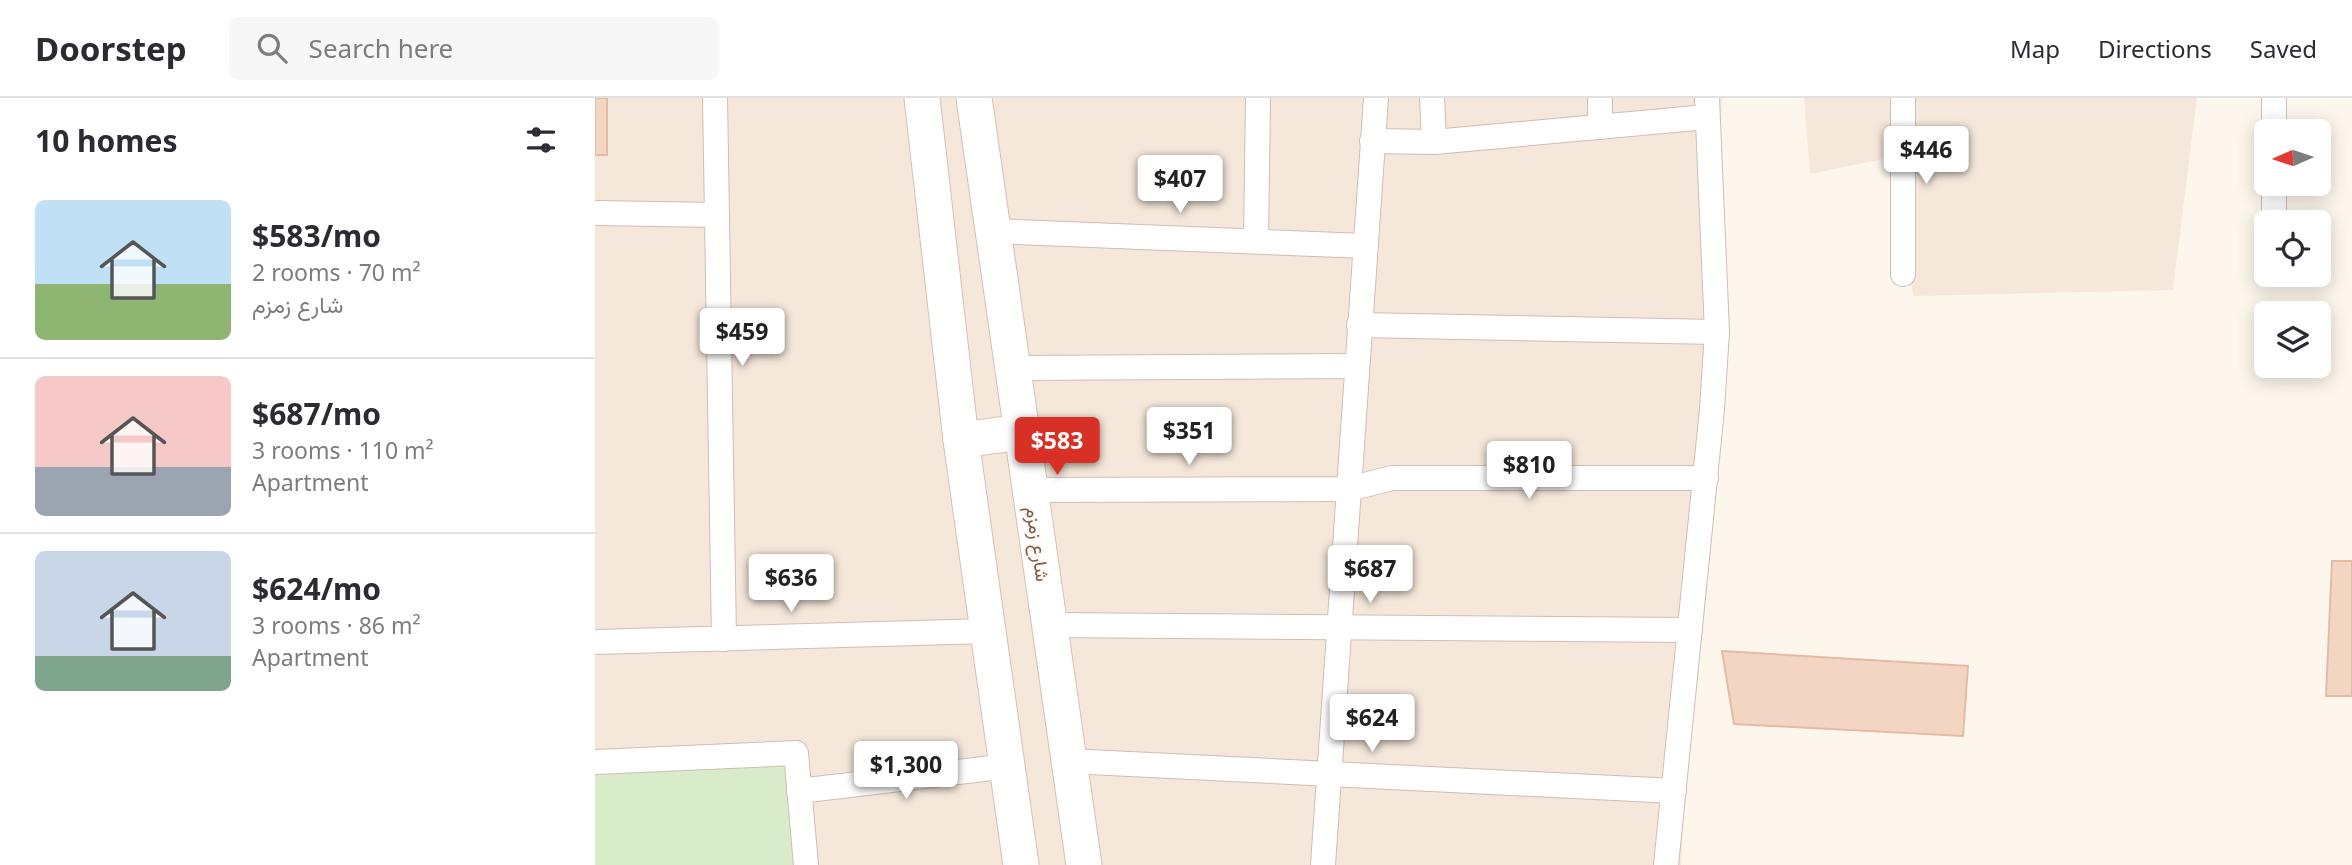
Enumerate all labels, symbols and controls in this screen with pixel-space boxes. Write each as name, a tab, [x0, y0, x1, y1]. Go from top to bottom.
search box	[229, 17, 719, 80]
text: Doorstep	[35, 26, 187, 71]
icon: search	[253, 29, 291, 67]
text: Search here	[309, 30, 453, 66]
text: Map	[2010, 32, 2060, 65]
text: Directions	[2098, 32, 2212, 65]
text: Saved	[2250, 32, 2317, 65]
north arrow	[2254, 119, 2331, 196]
map controls	[2254, 119, 2331, 378]
text: 10 homes	[35, 120, 178, 161]
icon: filters	[522, 121, 560, 159]
pin: $446	[1885, 126, 1967, 186]
text: $446	[1900, 133, 1952, 165]
pin: $407	[1139, 156, 1221, 215]
text: $407	[1154, 162, 1206, 194]
button: locate	[2254, 210, 2331, 287]
text: $583/mo	[252, 215, 381, 256]
icon: home	[91, 228, 175, 312]
text: 2 rooms · 70 m²	[252, 256, 421, 288]
text: شارع زمزم	[252, 288, 343, 320]
button: layers	[2254, 301, 2331, 378]
pin: $459	[701, 308, 783, 368]
text: $459	[716, 315, 768, 347]
text: $687/mo	[252, 393, 381, 434]
icon: home	[91, 404, 175, 488]
pin: $351	[1148, 408, 1230, 467]
text: $351	[1163, 414, 1215, 446]
pin: $583	[1016, 418, 1098, 477]
text: $583	[1031, 424, 1083, 456]
text: 3 rooms · 110 m²	[252, 434, 434, 466]
pin: $810	[1488, 442, 1570, 501]
text: $810	[1503, 448, 1555, 480]
text: Apartment	[252, 466, 369, 498]
street label: شارع زمزم	[1020, 505, 1056, 583]
pin: $687	[1329, 546, 1411, 605]
text: $687	[1344, 552, 1396, 584]
pin: $636	[750, 554, 832, 614]
text: $636	[765, 561, 817, 593]
text: $624/mo	[252, 568, 381, 609]
icon: home	[91, 579, 175, 663]
text: 3 rooms · 86 m²	[252, 609, 421, 641]
text: Apartment	[252, 641, 369, 673]
pin: $624	[1331, 694, 1413, 754]
text: $624	[1346, 701, 1398, 733]
pin: $1,300	[849, 742, 963, 801]
text: $1,300	[870, 748, 942, 780]

